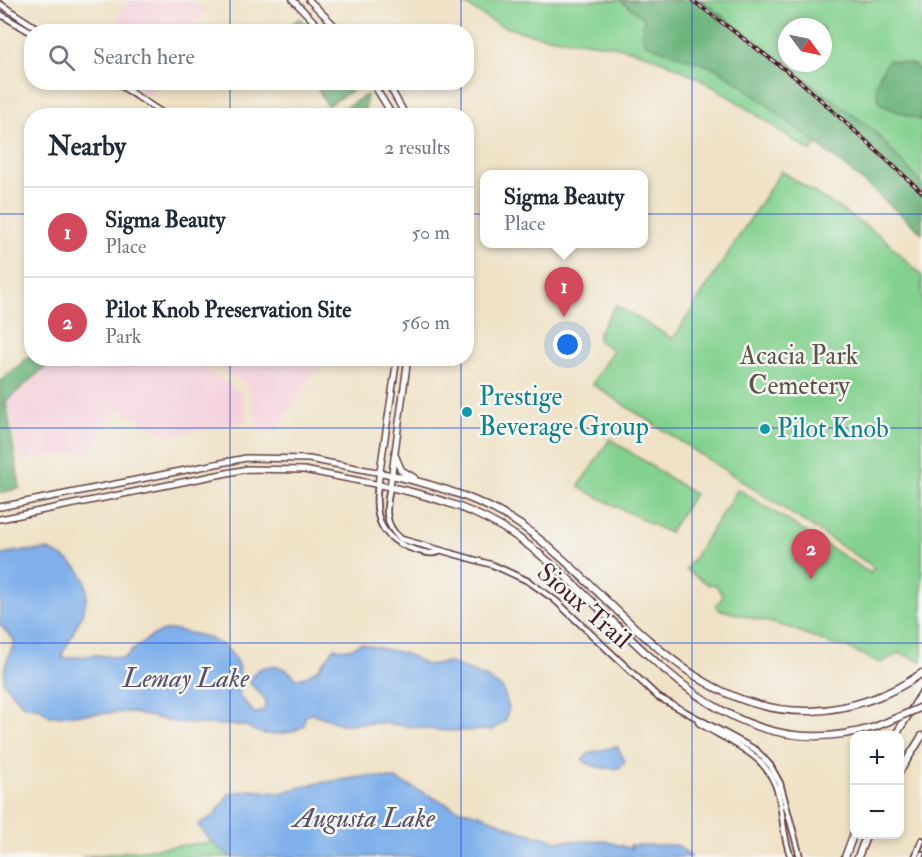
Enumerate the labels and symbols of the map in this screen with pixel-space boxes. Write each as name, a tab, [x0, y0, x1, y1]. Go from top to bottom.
north arrow	[778, 18, 832, 72]
pin: 1	[544, 268, 584, 317]
your location	[553, 330, 582, 359]
park label: Acacia Park Cemetery	[739, 340, 859, 402]
place label: Prestige Beverage Group	[479, 381, 649, 444]
marker: Prestige Beverage Group	[460, 405, 474, 419]
place label: Pilot Knob	[777, 413, 889, 445]
marker: Pilot Knob	[758, 422, 772, 436]
pin: 2	[792, 530, 830, 579]
street label: Sioux Trail	[530, 556, 638, 656]
water label: Lemay Lake	[122, 662, 250, 695]
water label: Augusta Lake	[290, 802, 436, 835]

